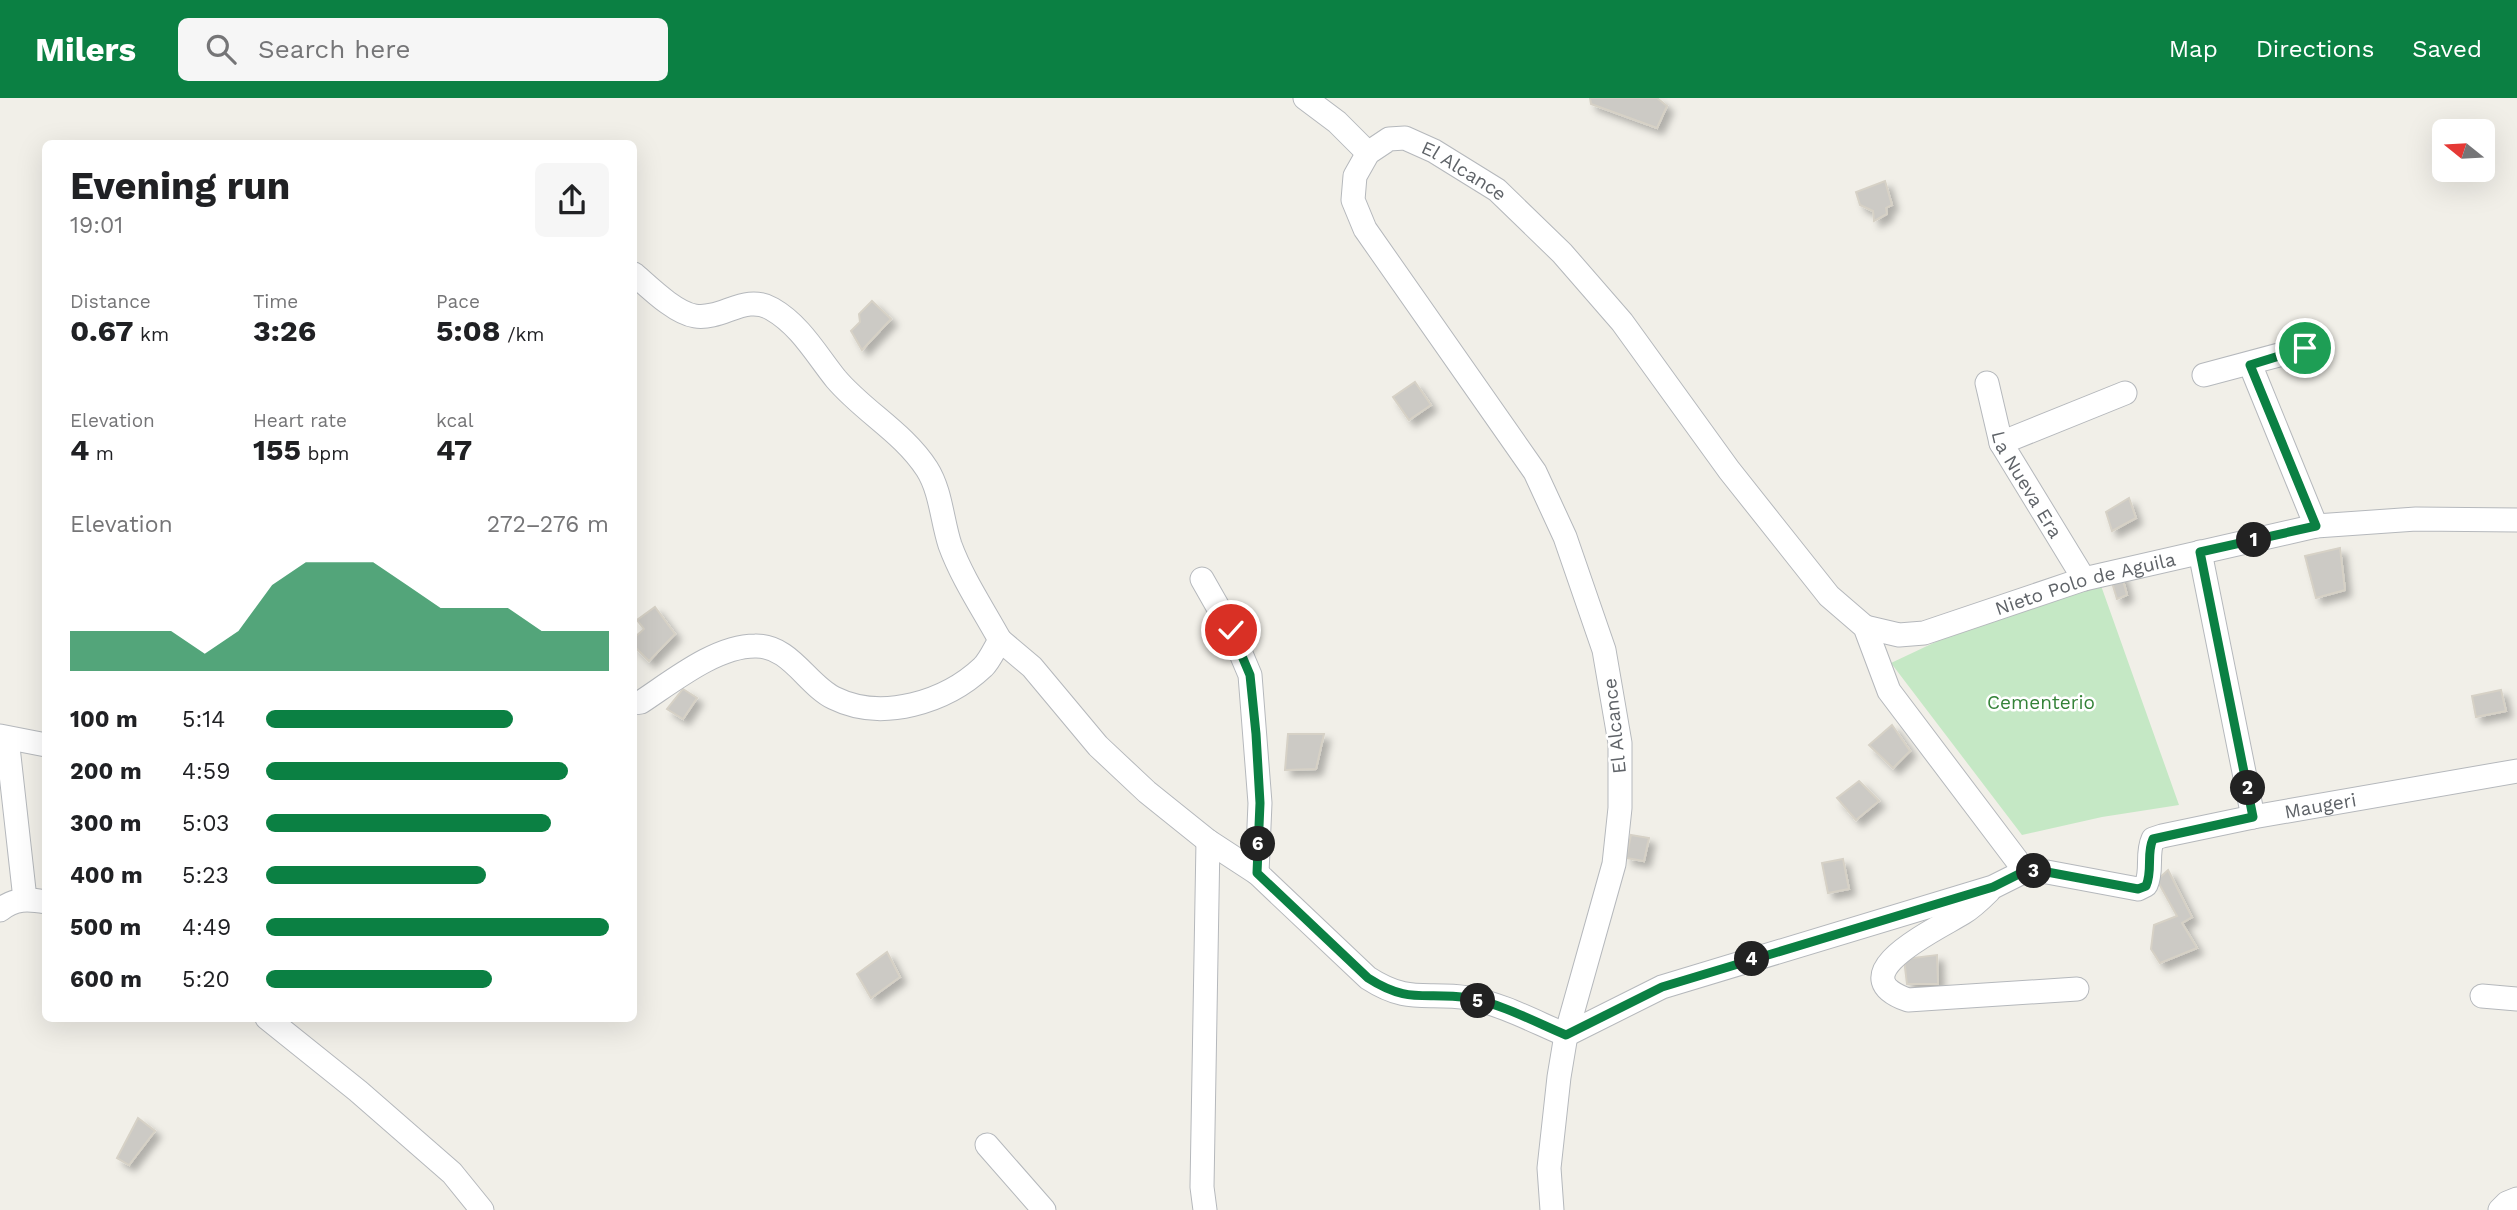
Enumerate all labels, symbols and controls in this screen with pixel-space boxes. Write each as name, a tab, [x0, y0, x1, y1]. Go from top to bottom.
search box	[178, 18, 668, 81]
text: Milers	[35, 30, 136, 69]
icon: search	[202, 30, 240, 68]
text: Search here	[258, 34, 410, 64]
text: Map	[2169, 35, 2218, 63]
text: Directions	[2256, 35, 2374, 63]
text: Saved	[2412, 35, 2482, 63]
north arrow	[2432, 119, 2496, 182]
map controls	[2432, 119, 2495, 182]
street label: El Alcance	[1418, 136, 1512, 205]
button: share	[535, 163, 609, 237]
text: Evening run	[70, 164, 290, 208]
text: 19:01	[70, 212, 123, 239]
text: Distance	[70, 290, 151, 313]
text: Time	[253, 290, 298, 313]
text: Pace	[436, 290, 480, 313]
text: 0.67	[70, 313, 134, 348]
text: 3:26	[253, 313, 316, 348]
text: 5:08	[436, 313, 501, 348]
pin	[2275, 318, 2335, 378]
text: km	[134, 323, 169, 346]
text: /km	[501, 323, 544, 346]
icon: arrive	[2286, 329, 2324, 367]
text: Elevation	[70, 409, 155, 432]
text: Heart rate	[253, 409, 347, 432]
text: kcal	[436, 409, 474, 432]
street label: La Nueva Era	[1987, 429, 2067, 543]
text: 4	[70, 432, 89, 467]
text: 155	[253, 432, 301, 467]
text: 47	[436, 432, 472, 467]
text: m	[89, 442, 114, 465]
text: bpm	[301, 442, 349, 465]
text: Elevation	[70, 511, 173, 538]
text: 272–276 m	[487, 511, 609, 538]
pin: 1	[2236, 522, 2272, 558]
text: 1	[2249, 528, 2258, 551]
street label: Nieto Polo de Aguila	[1992, 547, 2178, 620]
pin	[1201, 600, 1261, 660]
icon: check	[1212, 611, 1250, 649]
street label: El Alcance	[1598, 677, 1631, 775]
park label: Cementerio	[1987, 691, 2095, 714]
text: 100 m	[70, 706, 138, 733]
text: 5:14	[182, 706, 225, 733]
text: 200 m	[70, 758, 142, 785]
text: 4:59	[182, 758, 230, 785]
pin: 2	[2230, 770, 2266, 806]
text: 2	[2242, 776, 2253, 799]
street label: Maugeri	[2283, 788, 2358, 823]
text: 300 m	[70, 810, 141, 837]
text: 5:03	[182, 810, 229, 837]
pin: 6	[1240, 826, 1276, 862]
text: 6	[1252, 832, 1263, 855]
pin: 3	[2016, 854, 2052, 888]
text: 3	[2028, 859, 2039, 882]
text: 400 m	[70, 862, 143, 889]
text: 5:23	[182, 862, 229, 889]
text: 500 m	[70, 914, 141, 941]
text: 4:49	[182, 914, 231, 941]
pin: 4	[1734, 942, 1770, 976]
text: 4	[1745, 947, 1758, 970]
text: 600 m	[70, 966, 142, 993]
text: 5:20	[182, 966, 230, 993]
pin: 5	[1460, 984, 1496, 1018]
text: 5	[1472, 989, 1483, 1012]

